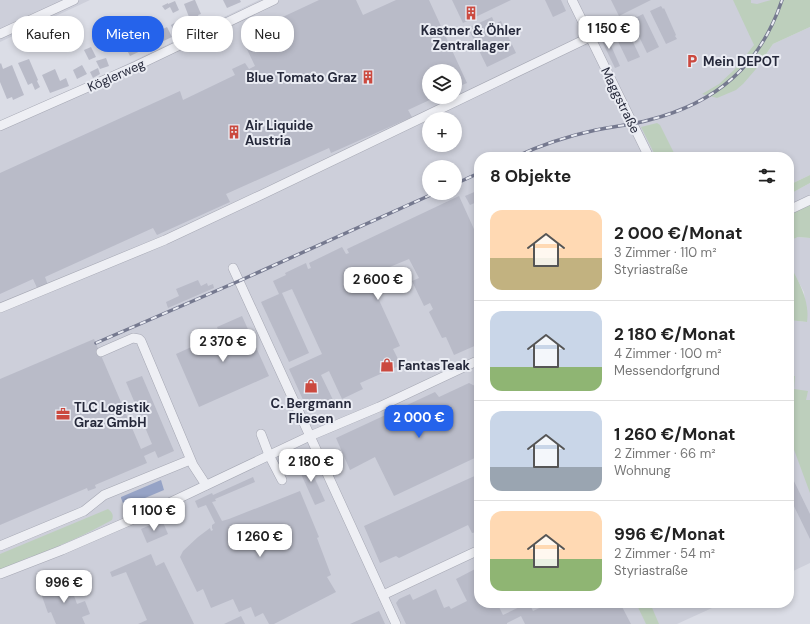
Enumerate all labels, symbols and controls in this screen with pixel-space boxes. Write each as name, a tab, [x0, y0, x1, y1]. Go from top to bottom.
building icon: Kastner & Öhler Zentrallager	[463, 5, 479, 21]
chip: Kaufen	[12, 16, 84, 52]
chip: Mieten	[92, 16, 164, 52]
chip: Filter	[172, 16, 233, 52]
chip: Neu	[241, 16, 294, 52]
pin: 1 150 €	[572, 16, 646, 50]
text: 1 150 €	[587, 20, 631, 37]
place label: Kastner & Öhler Zentrallager	[421, 22, 522, 54]
parking icon: Mein DEPOT	[684, 53, 700, 69]
place label: Mein DEPOT	[703, 53, 780, 70]
street label: Köglerweg	[85, 55, 148, 96]
map controls	[422, 64, 462, 200]
button: layers	[422, 64, 462, 104]
street label: Maggstraße	[597, 64, 644, 136]
place label: Blue Tomato Graz	[246, 69, 357, 86]
building icon: Blue Tomato Graz	[360, 69, 376, 85]
button: +	[422, 112, 462, 152]
place label: Air Liquide Austria	[245, 117, 314, 149]
building icon: Air Liquide Austria	[226, 124, 242, 140]
button: −	[422, 160, 462, 200]
text: 8 Objekte	[490, 165, 571, 187]
icon: filters	[756, 165, 778, 187]
text: 2 000 €/Monat	[614, 222, 742, 244]
icon: home	[522, 226, 570, 274]
text: 3 Zimmer · 110 m²	[614, 244, 716, 261]
text: Styriastraße	[614, 261, 688, 278]
pin: 2 600 €	[341, 267, 415, 301]
text: 2 600 €	[353, 271, 403, 288]
text: 2 180 €/Monat	[614, 323, 735, 345]
icon: home	[522, 327, 570, 375]
pin: 2 370 €	[186, 329, 260, 363]
text: 2 370 €	[199, 333, 247, 350]
text: 4 Zimmer · 100 m²	[614, 345, 722, 362]
shop icon: FantasTeak	[379, 357, 395, 373]
place label: FantasTeak	[398, 357, 471, 374]
text: Messendorfgrund	[614, 362, 720, 379]
shop icon: C. Bergmann Fliesen	[303, 378, 319, 394]
place label: C. Bergmann Fliesen	[271, 395, 351, 427]
place label: TLC Logistik Graz GmbH	[74, 399, 151, 431]
pin: 2 000 €	[382, 405, 456, 439]
office icon: TLC Logistik Graz GmbH	[55, 406, 71, 422]
text: 2 000 €	[393, 409, 445, 426]
text: 1 260 €/Monat	[614, 423, 735, 445]
icon: home	[522, 427, 570, 475]
text: 2 Zimmer · 66 m²	[614, 445, 716, 462]
pin: 2 180 €	[274, 449, 348, 483]
text: 2 180 €	[288, 453, 334, 470]
text: Wohnung	[614, 462, 671, 479]
pin: 1 100 €	[117, 498, 191, 532]
text: 1 100 €	[132, 502, 176, 519]
text: 996 €/Monat	[614, 523, 725, 545]
pin: 1 260 €	[223, 524, 297, 558]
icon: home	[522, 527, 570, 575]
text: 1 260 €	[237, 528, 283, 545]
text: 2 Zimmer · 54 m²	[614, 545, 715, 562]
text: Styriastraße	[614, 562, 688, 579]
pin: 996 €	[36, 570, 92, 604]
text: 996 €	[45, 574, 83, 591]

